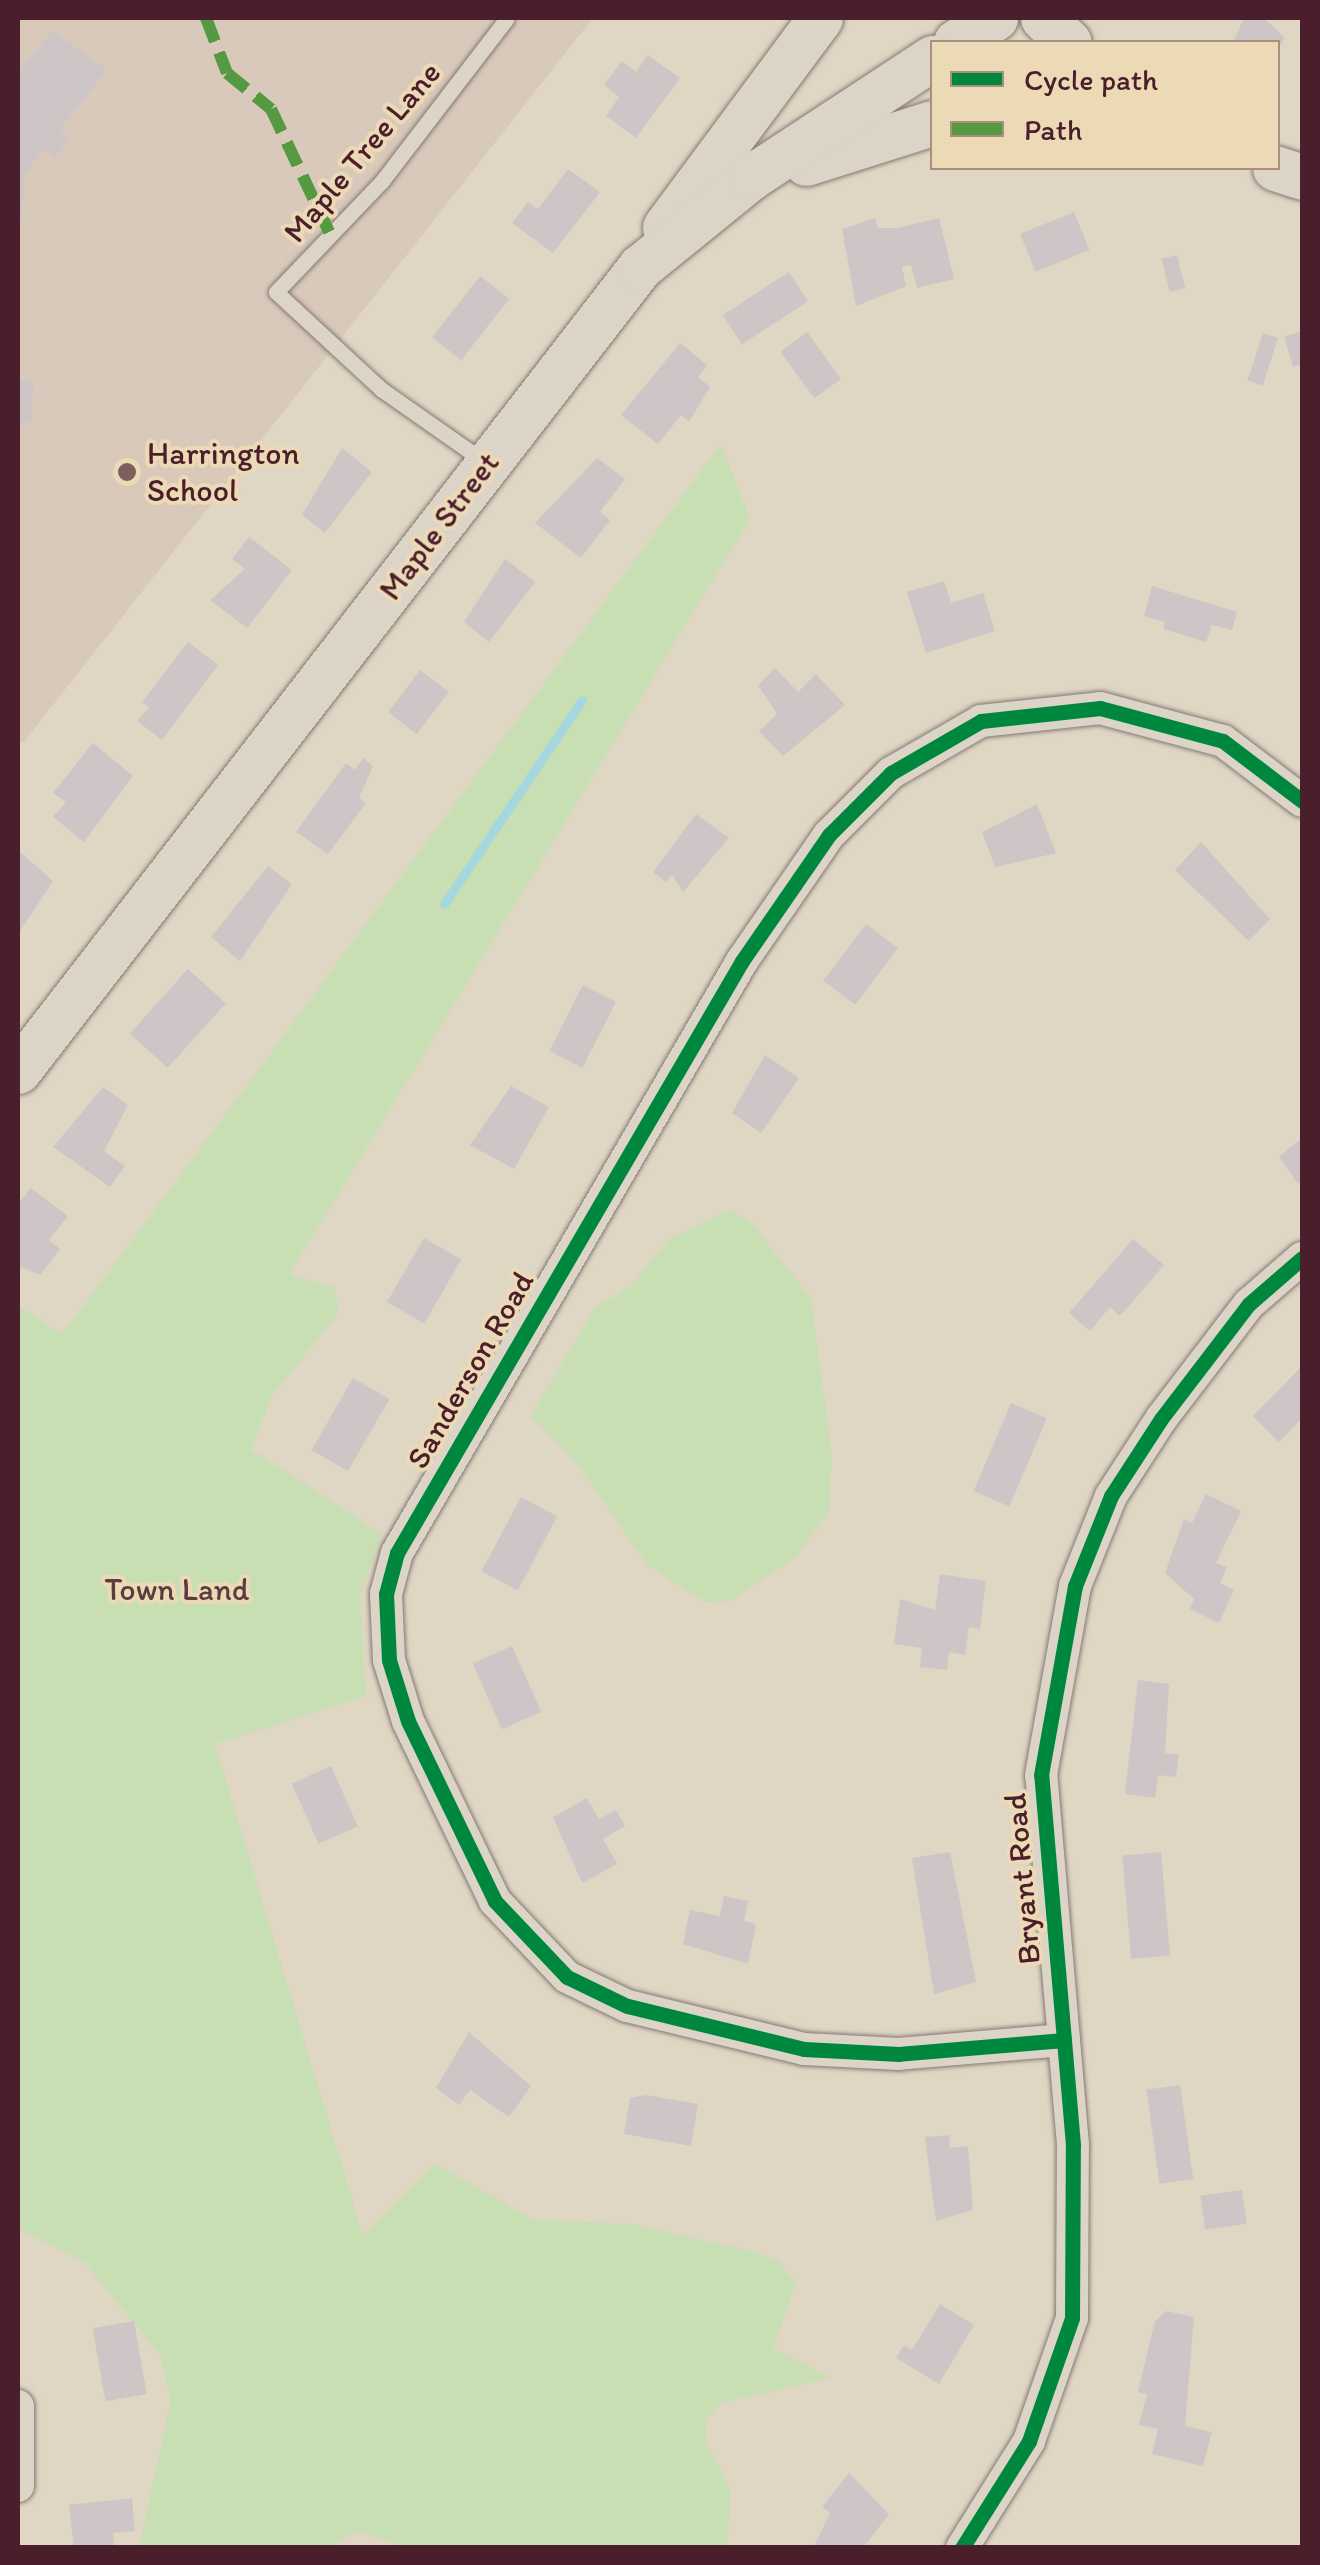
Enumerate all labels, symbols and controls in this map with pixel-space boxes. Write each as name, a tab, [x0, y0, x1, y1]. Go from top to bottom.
legend	[930, 40, 1280, 170]
street label: Maple Tree Lane	[276, 54, 448, 250]
text: Cycle path	[1024, 61, 1158, 98]
text: Path	[1024, 111, 1082, 148]
place label: Harrington School	[147, 435, 300, 510]
street label: Maple Street	[371, 445, 507, 607]
marker: Harrington School	[116, 461, 138, 483]
street label: Sanderson Road	[398, 1265, 542, 1475]
park label: Town Land	[104, 1570, 250, 1608]
street label: Bryant Road	[995, 1792, 1049, 1966]

